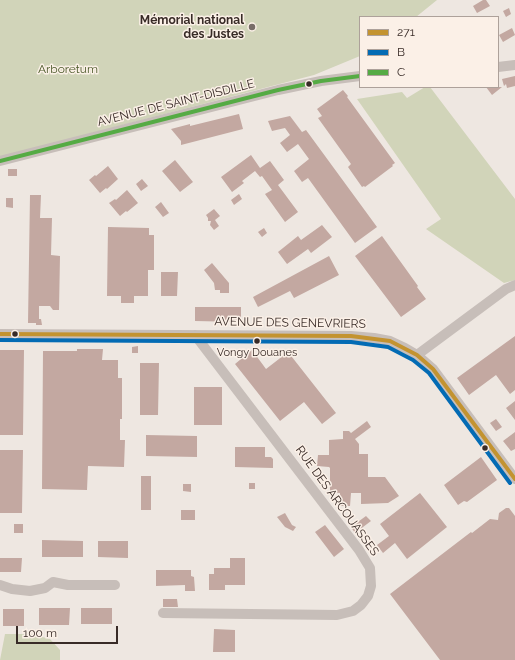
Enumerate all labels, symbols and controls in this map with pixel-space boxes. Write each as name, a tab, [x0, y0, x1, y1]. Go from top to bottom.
place label: Mémorial national des Justes	[140, 13, 244, 41]
legend	[359, 16, 499, 88]
marker: Mémorial national des Justes	[247, 22, 257, 32]
text: 271	[397, 25, 415, 39]
text: B	[397, 45, 405, 59]
park label: Arboretum	[38, 62, 98, 76]
text: C	[397, 65, 405, 79]
street label: AVENUE DE SAINT-DISDILLE	[96, 77, 256, 129]
unlabelled marker	[304, 79, 314, 89]
street label: AVENUE DES GENEVRIERS	[214, 314, 366, 332]
unlabelled marker	[10, 329, 20, 339]
marker: Vongy Douanes	[252, 336, 262, 346]
place label: Vongy Douanes	[217, 346, 297, 360]
street label: RUE DES ARCOUASSES	[292, 443, 382, 559]
unlabelled marker	[480, 443, 490, 453]
scale bar	[18, 618, 120, 644]
text: 100 m	[23, 626, 57, 640]

